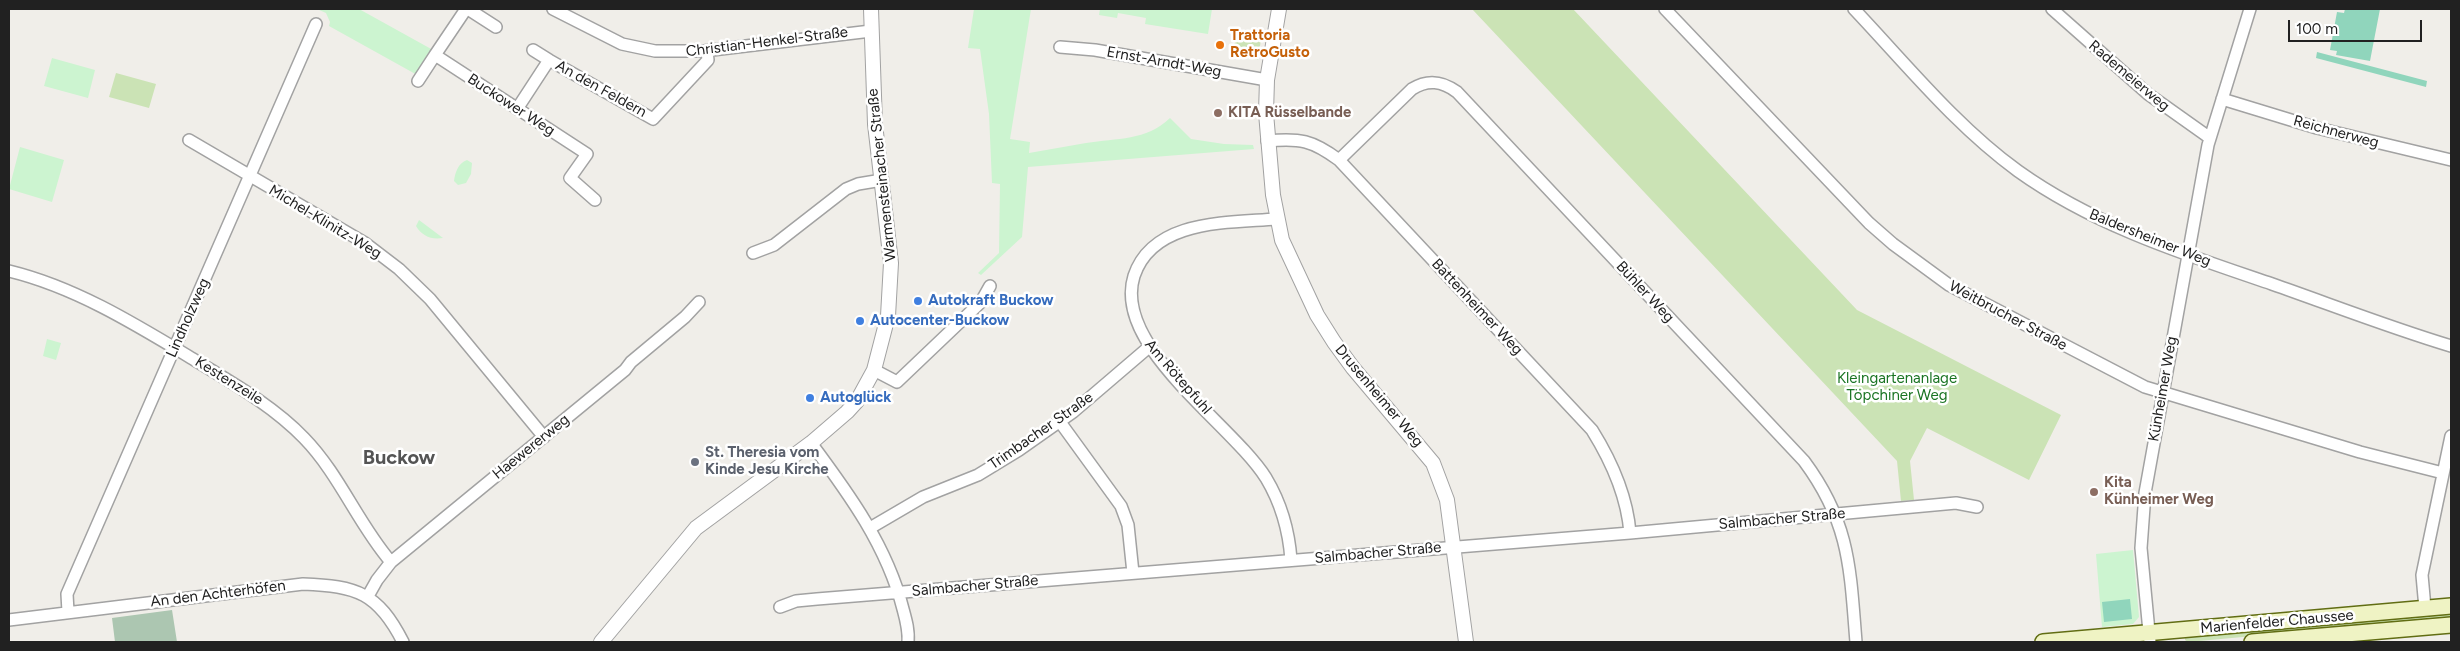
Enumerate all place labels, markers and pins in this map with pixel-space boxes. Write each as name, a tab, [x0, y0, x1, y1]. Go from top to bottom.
place label: Trattoria RetroGusto	[1230, 27, 1310, 62]
marker: Trattoria RetroGusto	[1214, 39, 1226, 51]
place label: KITA Rüsselbande	[1228, 104, 1351, 122]
marker: KITA Rüsselbande	[1212, 107, 1224, 119]
place label: Autokraft Buckow	[928, 292, 1054, 310]
marker: Autokraft Buckow	[912, 295, 924, 307]
place label: Autocenter-Buckow	[870, 312, 1009, 330]
marker: Autocenter-Buckow	[854, 315, 866, 327]
place label: Autoglück	[820, 389, 891, 407]
marker: Autoglück	[804, 392, 816, 404]
place label: St. Theresia vom Kinde Jesu Kirche	[705, 444, 829, 479]
marker: St. Theresia vom Kinde Jesu Kirche	[689, 456, 701, 468]
place label: Kita Künheimer Weg	[2104, 474, 2214, 509]
marker: Kita Künheimer Weg	[2088, 486, 2100, 498]

